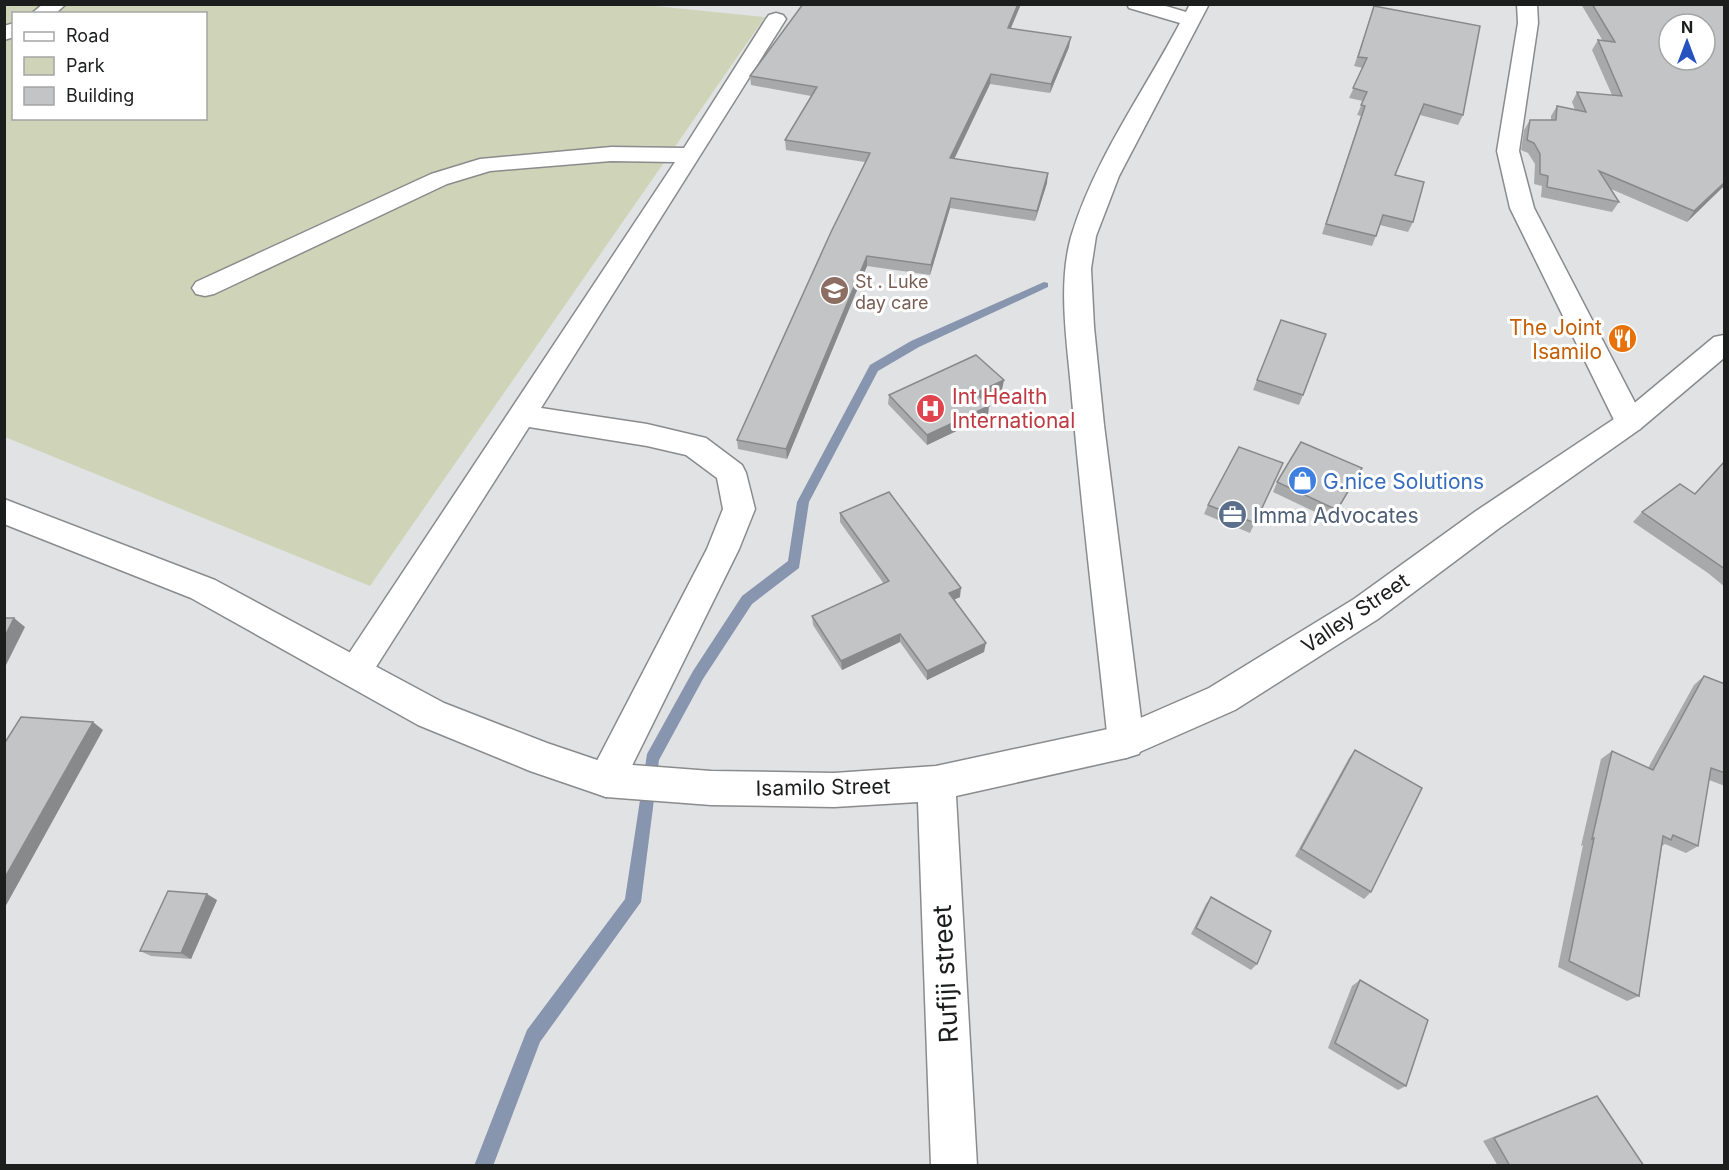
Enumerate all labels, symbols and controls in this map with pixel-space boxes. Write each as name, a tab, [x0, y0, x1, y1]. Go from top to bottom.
legend	[12, 12, 207, 120]
north arrow	[1657, 12, 1717, 72]
text: N	[1681, 17, 1693, 37]
text: Road	[66, 25, 109, 46]
text: Park	[66, 55, 105, 76]
text: Building	[66, 85, 134, 106]
place label: St . Luke day care	[855, 271, 929, 313]
school or university icon: St . Luke day care	[818, 275, 850, 307]
place label: The Joint Isamilo	[1509, 315, 1602, 364]
restaurant icon: The Joint Isamilo	[1607, 323, 1639, 355]
place label: Int Health International	[952, 384, 1075, 433]
hospital icon: Int Health International	[915, 392, 947, 424]
shop icon: G.nice Solutions	[1286, 465, 1318, 497]
place label: G.nice Solutions	[1323, 469, 1484, 494]
office icon: Imma Advocates	[1216, 499, 1248, 531]
place label: Imma Advocates	[1253, 503, 1419, 528]
street label: Valley Street	[1297, 568, 1414, 658]
street label: Isamilo Street	[755, 773, 891, 801]
street label: Rufiji street	[926, 904, 964, 1044]

